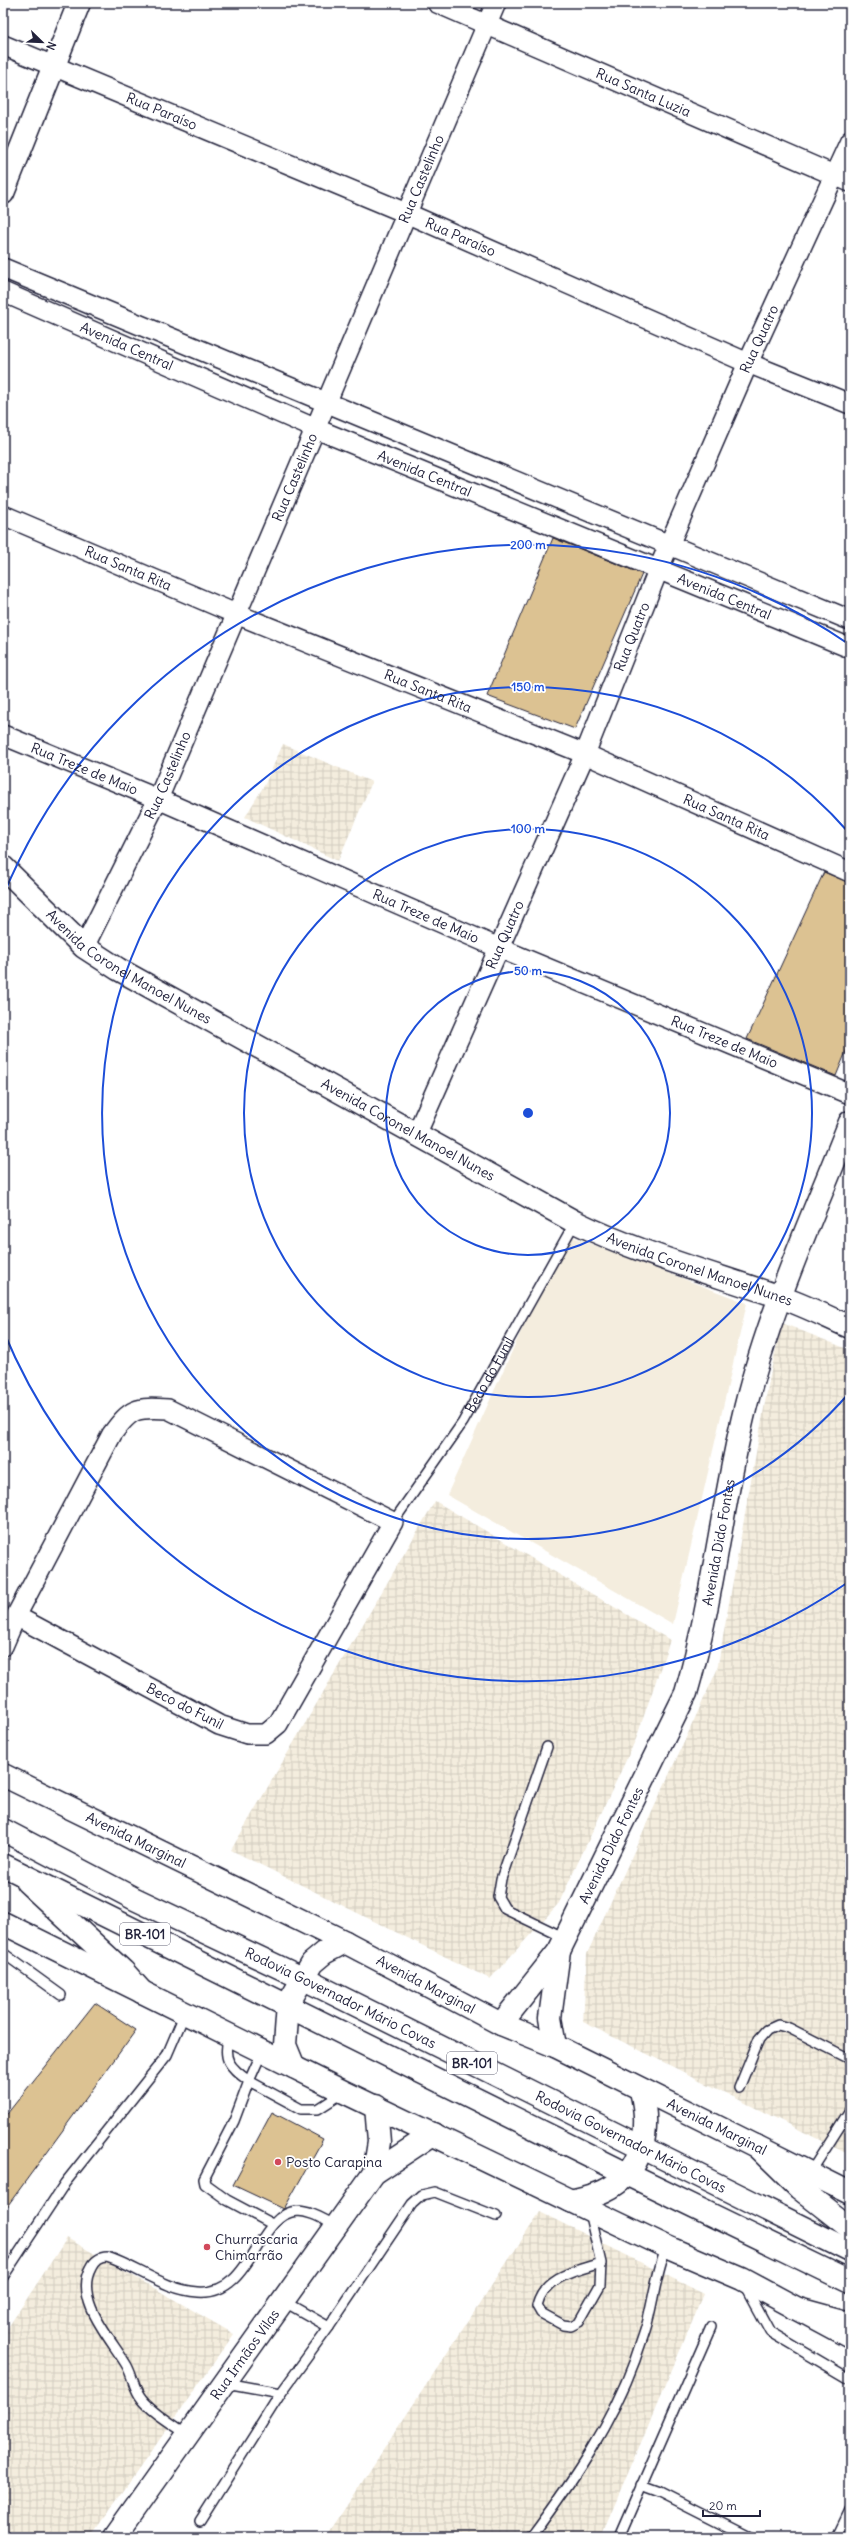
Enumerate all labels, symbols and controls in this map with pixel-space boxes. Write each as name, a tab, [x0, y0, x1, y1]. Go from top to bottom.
north arrow	[22, 22, 62, 62]
text: N	[43, 40, 59, 52]
street label: Rua Santa Luzia	[593, 64, 694, 121]
street label: Rua Paraíso	[124, 88, 200, 134]
street label: Rua Castelinho	[395, 132, 448, 226]
street label: Rua Paraíso	[422, 213, 499, 260]
street label: Rua Quatro	[736, 302, 783, 376]
street label: Avenida Central	[77, 318, 176, 374]
street label: Rua Castelinho	[268, 430, 321, 524]
street label: Avenida Central	[375, 446, 474, 501]
text: 200 m	[510, 537, 546, 552]
street label: Rua Santa Rita	[82, 542, 174, 595]
street label: Avenida Central	[675, 569, 774, 624]
street label: Rua Quatro	[610, 599, 654, 674]
street label: Rua Santa Rita	[382, 665, 474, 717]
text: 150 m	[512, 679, 545, 694]
street label: Rua Castelinho	[140, 728, 195, 822]
street label: Rua Treze de Maio	[28, 738, 141, 799]
street label: Rua Santa Rita	[680, 790, 773, 844]
text: 100 m	[511, 821, 545, 836]
street label: Rua Treze de Maio	[370, 885, 482, 947]
street label: Rua Quatro	[482, 898, 528, 972]
street label: Avenida Coronel Manoel Nunes	[42, 906, 215, 1028]
text: 50 m	[514, 963, 543, 978]
street label: Rua Treze de Maio	[668, 1012, 781, 1072]
street label: Avenida Coronel Manoel Nunes	[318, 1074, 498, 1185]
centre of rings	[521, 1106, 535, 1120]
street label: Avenida Coronel Manoel Nunes	[604, 1228, 795, 1310]
street label: Beco do Funil	[461, 1334, 518, 1416]
street label: Avenida Dido Fontes	[698, 1478, 739, 1607]
street label: Beco do Funil	[143, 1679, 227, 1733]
street label: Avenida Dido Fontes	[575, 1784, 647, 1907]
street label: Avenida Marginal	[83, 1808, 189, 1872]
road number: BR-101	[120, 1923, 170, 1945]
street label: Rodovia Governador Mário Covas	[242, 1943, 439, 2052]
street label: Avenida Marginal	[373, 1951, 478, 2018]
road number: BR-101	[447, 2052, 497, 2074]
street label: Rodovia Governador Mário Covas	[532, 2087, 729, 2197]
street label: Avenida Marginal	[664, 2094, 770, 2159]
place label: Posto Carapina	[286, 2153, 382, 2171]
marker: Posto Carapina	[273, 2157, 283, 2167]
place label: Churrascaria Chimarrão	[215, 2230, 298, 2264]
marker: Churrascaria Chimarrão	[202, 2242, 212, 2252]
street label: Rua Irmãos Vilas	[206, 2306, 283, 2403]
scale bar	[703, 2492, 760, 2518]
text: 20 m	[709, 2498, 737, 2513]

